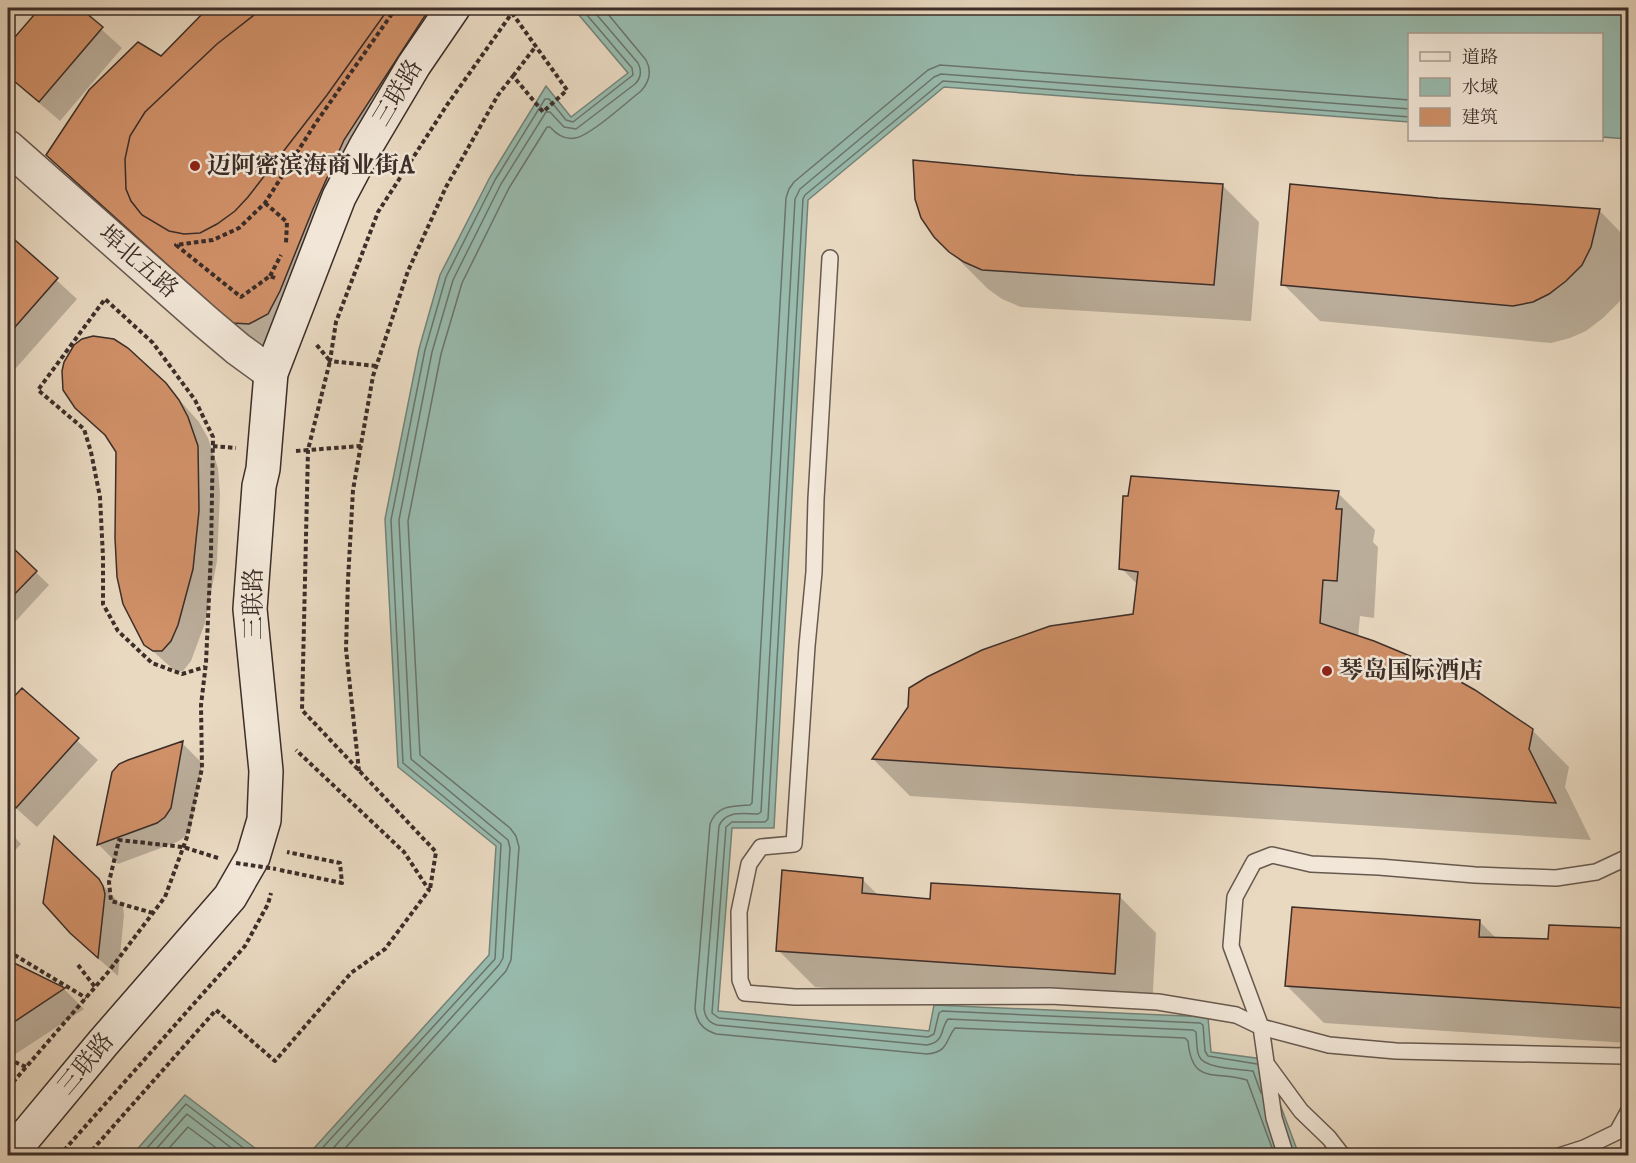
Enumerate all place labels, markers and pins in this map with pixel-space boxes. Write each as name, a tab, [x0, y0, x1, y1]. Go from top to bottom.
place label: 迈阿密滨海商业街A	[207, 151, 415, 181]
marker: 迈阿密滨海商业街A	[188, 159, 202, 173]
place label: 琴岛国际酒店	[1339, 656, 1483, 686]
marker: 琴岛国际酒店	[1320, 664, 1334, 678]

